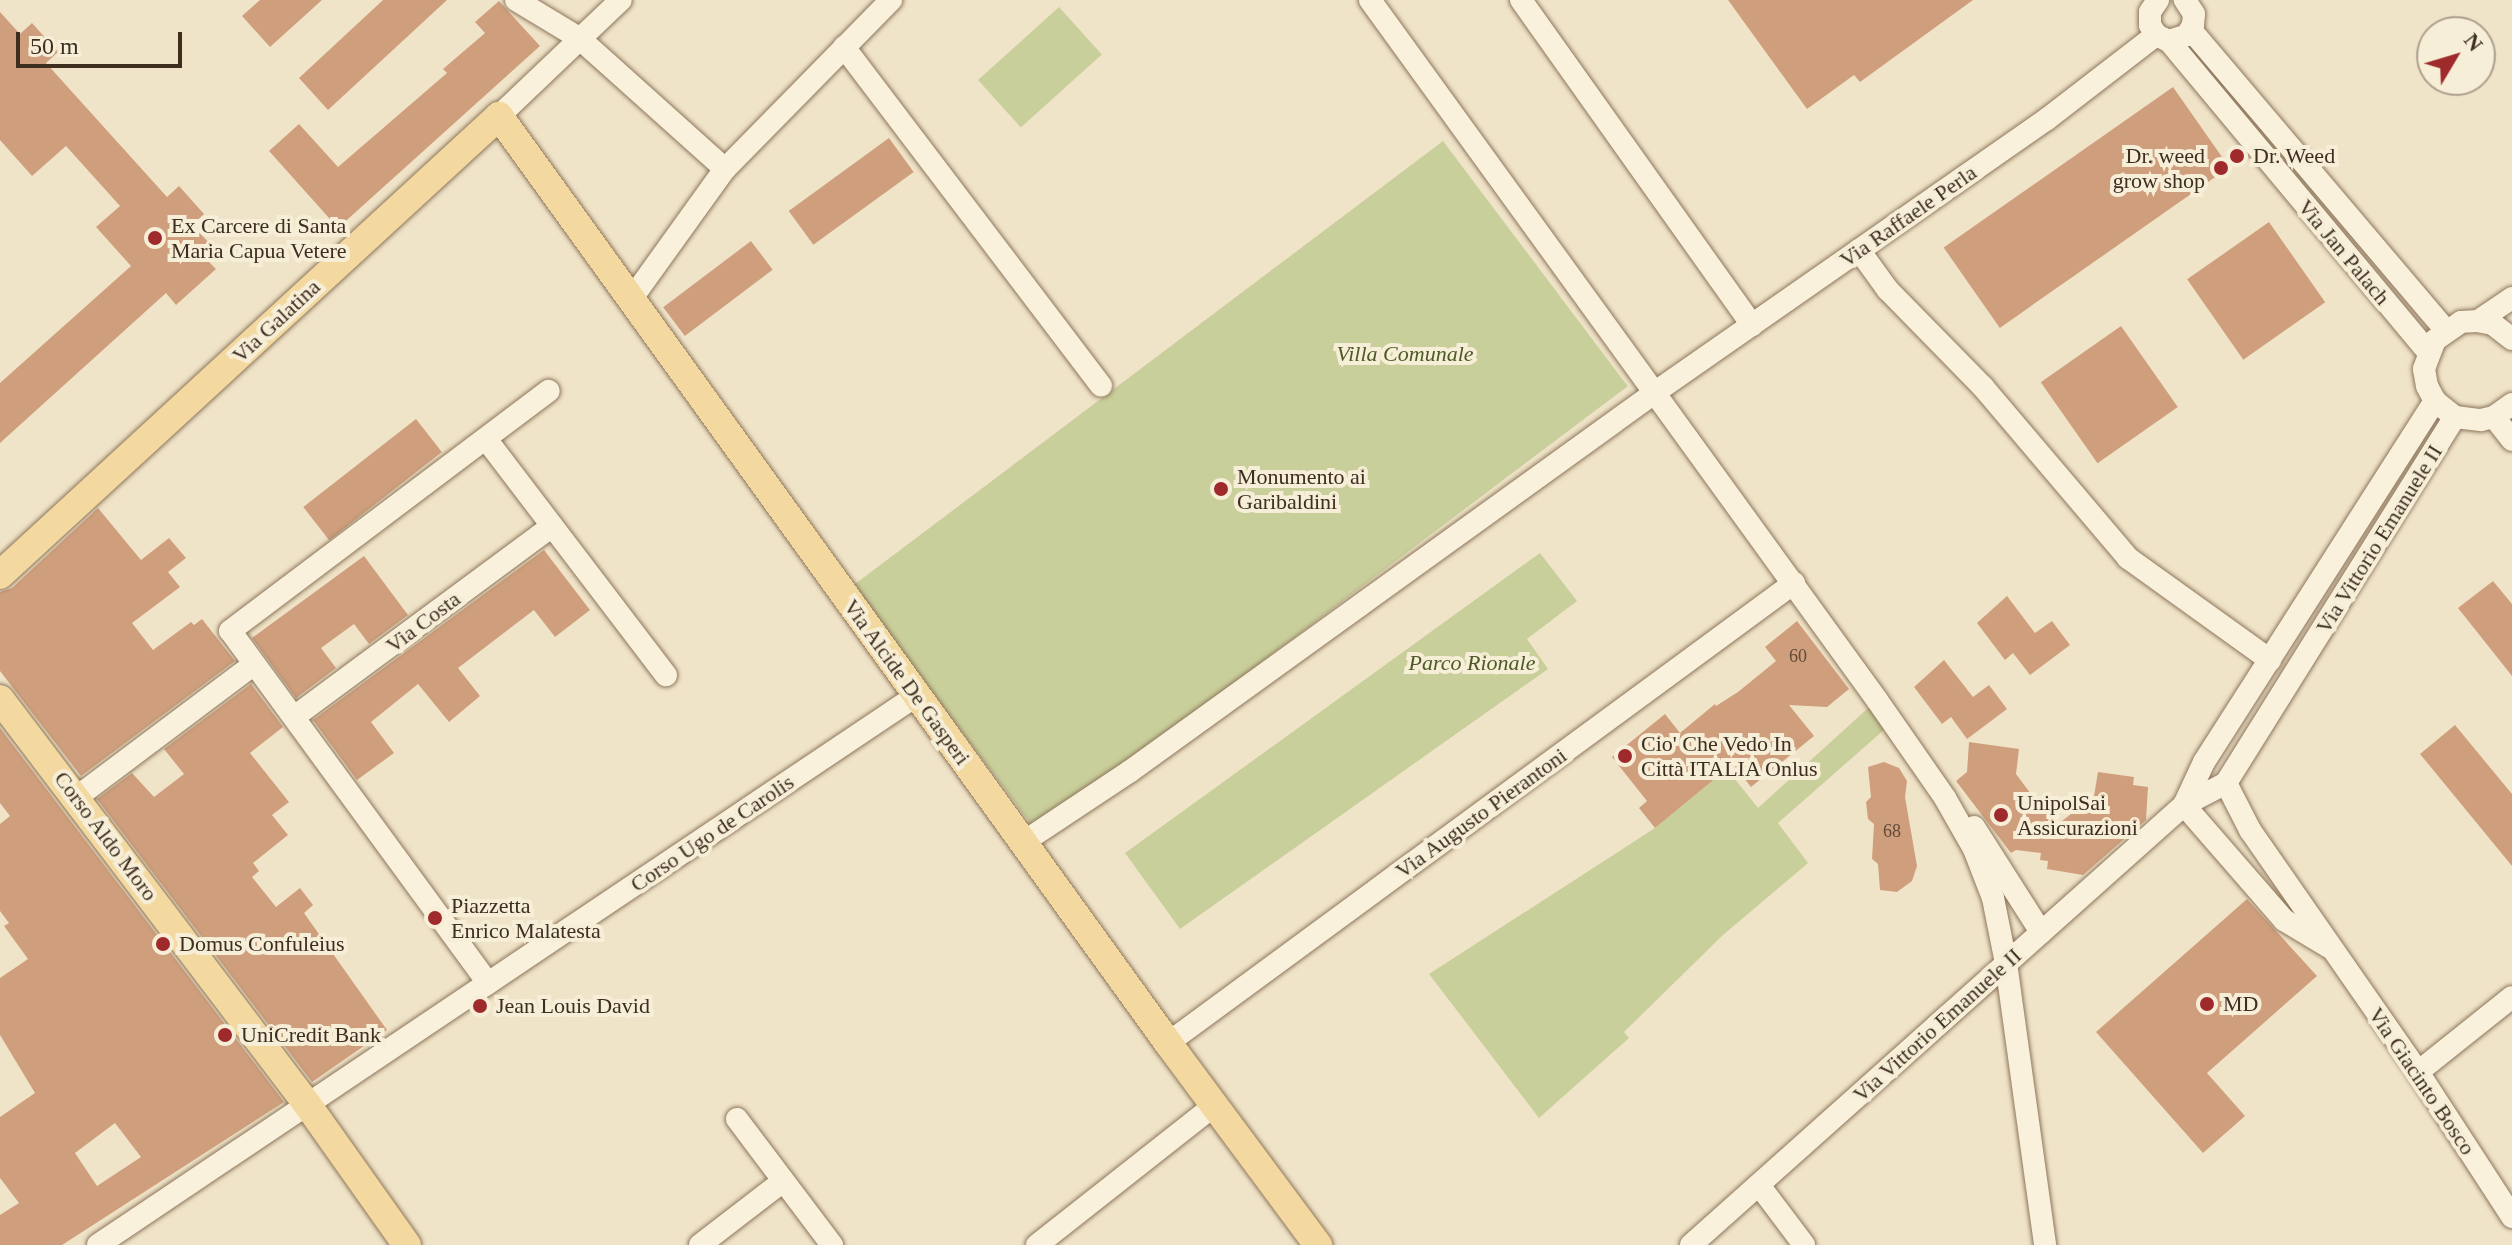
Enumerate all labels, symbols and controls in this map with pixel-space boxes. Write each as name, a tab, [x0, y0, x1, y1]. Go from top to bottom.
scale bar	[20, 16, 186, 66]
north arrow	[2416, 16, 2496, 96]
text: N	[2459, 28, 2488, 56]
text: 50 m	[30, 33, 79, 59]
place label: Dr. weed grow shop	[2113, 142, 2205, 194]
place label: Dr. Weed	[2253, 143, 2336, 169]
marker: Dr. Weed	[2228, 147, 2246, 165]
street label: Via Raffaele Perla	[1835, 159, 1981, 273]
marker: Dr. weed grow shop	[2212, 159, 2230, 177]
street label: Via Jan Palach	[2292, 194, 2396, 310]
place label: Ex Carcere di Santa Maria Capua Vetere	[171, 212, 347, 264]
marker: Ex Carcere di Santa Maria Capua Vetere	[146, 229, 164, 247]
street label: Via Galatina	[227, 274, 325, 368]
park label: Villa Comunale	[1336, 341, 1474, 367]
street label: Via Vittorio Emanuele II	[2310, 440, 2448, 638]
place label: Monumento ai Garibaldini	[1237, 463, 1366, 514]
marker: Monumento ai Garibaldini	[1212, 480, 1230, 498]
street label: Via Costa	[381, 586, 465, 658]
street label: Via Alcide De Gasperi	[838, 593, 976, 771]
house number: 60	[1789, 645, 1807, 667]
park label: Parco Rionale	[1409, 650, 1535, 676]
place label: Cio' Che Vedo In Città ITALIA Onlus	[1641, 730, 1819, 782]
street label: Via Augusto Pierantoni	[1390, 742, 1572, 884]
marker: Cio' Che Vedo In Città ITALIA Onlus	[1616, 747, 1634, 765]
street label: Corso Aldo Moro	[48, 766, 164, 906]
street label: Corso Ugo de Carolis	[625, 769, 799, 897]
place label: UnipolSai Assicurazioni	[2017, 789, 2138, 840]
marker: UnipolSai Assicurazioni	[1992, 806, 2010, 824]
house number: 68	[1883, 820, 1901, 842]
place label: Piazzetta Enrico Malatesta	[451, 892, 601, 944]
marker: Piazzetta Enrico Malatesta	[426, 909, 444, 927]
place label: Domus Confuleius	[179, 931, 345, 957]
marker: Domus Confuleius	[154, 935, 172, 953]
street label: Via Vittorio Emanuele II	[1847, 942, 2027, 1108]
place label: MD	[2223, 991, 2258, 1017]
place label: Jean Louis David	[496, 993, 650, 1019]
marker: MD	[2198, 995, 2216, 1013]
marker: Jean Louis David	[471, 997, 489, 1015]
street label: Via Giacinto Bosco	[2363, 1002, 2481, 1160]
place label: UniCredit Bank	[241, 1022, 381, 1048]
marker: UniCredit Bank	[216, 1026, 234, 1044]

